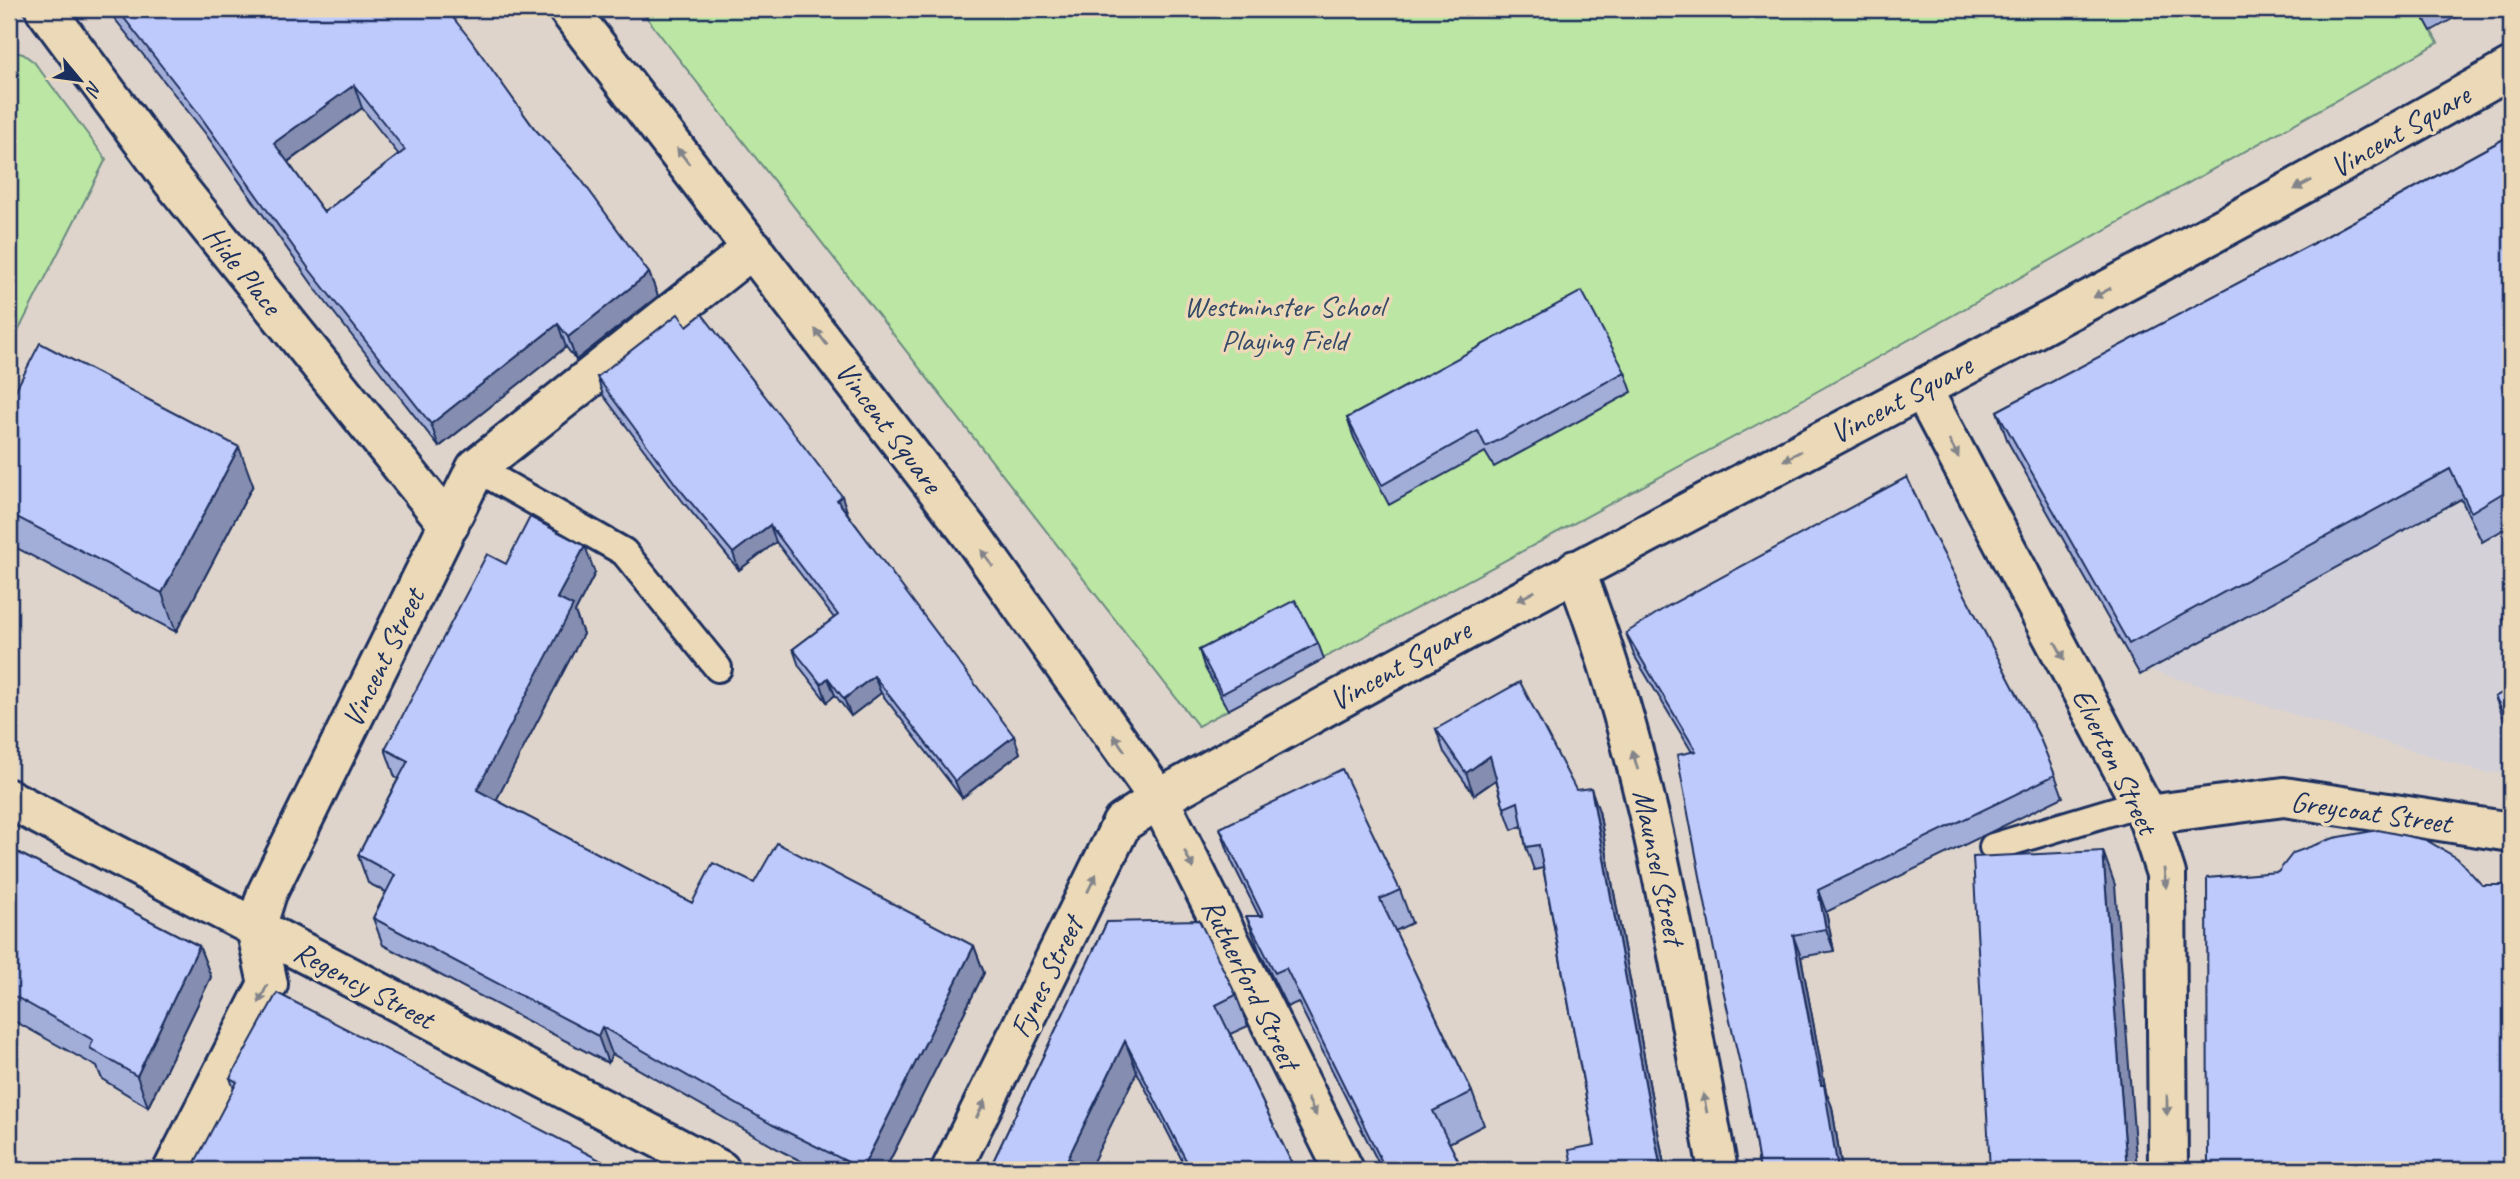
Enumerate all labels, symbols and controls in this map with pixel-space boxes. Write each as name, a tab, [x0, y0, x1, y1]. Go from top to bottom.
north arrow	[46, 46, 116, 116]
street label: Vincent Square	[2323, 75, 2479, 186]
text: N	[79, 77, 107, 102]
one-way arrow	[676, 147, 690, 165]
one-way arrow	[2292, 179, 2312, 191]
street label: Hide Place	[195, 218, 292, 324]
park label: Westminster School Playing Field	[1184, 287, 1389, 359]
one-way arrow	[2092, 287, 2112, 298]
one-way arrow	[814, 328, 828, 346]
street label: Vincent Square	[1823, 345, 1981, 452]
street label: Vincent Square	[827, 353, 952, 502]
one-way arrow	[1948, 439, 1960, 459]
one-way arrow	[1782, 450, 1802, 462]
one-way arrow	[980, 549, 994, 567]
street label: Vincent Street	[333, 580, 434, 734]
one-way arrow	[1516, 590, 1536, 602]
street label: Vincent Square	[1323, 610, 1479, 719]
one-way arrow	[2054, 641, 2066, 660]
street label: Elverton Street	[2063, 682, 2168, 843]
one-way arrow	[1112, 734, 1126, 752]
one-way arrow	[1630, 750, 1640, 771]
street label: Greycoat Street	[2288, 782, 2457, 842]
street label: Maunsel Street	[1624, 786, 1695, 952]
one-way arrow	[1184, 850, 1195, 870]
one-way arrow	[2159, 867, 2170, 889]
one-way arrow	[1087, 873, 1098, 893]
street label: Rutherford Street	[1193, 893, 1310, 1079]
street label: Fynes Street	[1001, 907, 1093, 1043]
street label: Regency Street	[288, 932, 443, 1039]
one-way arrow	[257, 984, 268, 1004]
one-way arrow	[1700, 1092, 1711, 1114]
one-way arrow	[2161, 1095, 2173, 1117]
one-way arrow	[1307, 1097, 1318, 1117]
one-way arrow	[975, 1099, 986, 1119]

